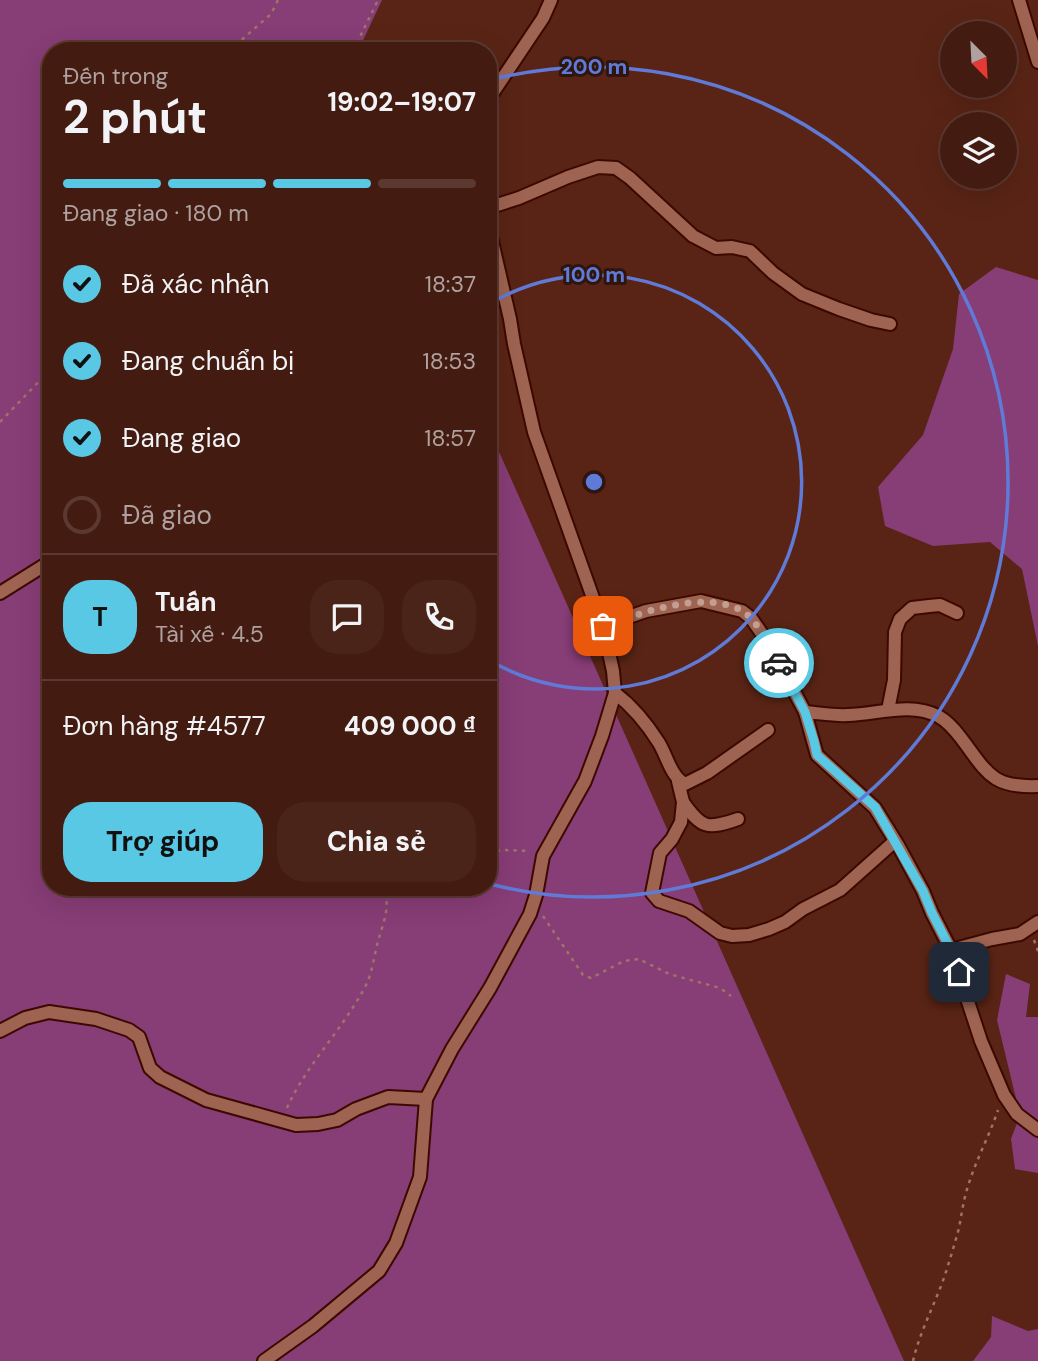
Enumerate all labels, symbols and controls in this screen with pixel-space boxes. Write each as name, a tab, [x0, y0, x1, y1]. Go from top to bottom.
north arrow	[940, 21, 1017, 98]
map controls	[940, 21, 1017, 189]
text: 200 m	[561, 53, 627, 81]
text: Đến trong	[63, 61, 168, 91]
text: 19:02–19:07	[327, 85, 476, 119]
text: 2 phút	[63, 87, 207, 147]
button: layers	[940, 112, 1017, 189]
text: Đang giao · 180 m	[63, 198, 249, 228]
text: 100 m	[563, 261, 625, 289]
icon: check	[63, 265, 101, 303]
text: Đã xác nhận	[122, 267, 270, 301]
text: 18:37	[425, 269, 476, 299]
icon: check	[63, 342, 101, 380]
text: Đang chuẩn bị	[122, 344, 294, 378]
text: 18:53	[423, 346, 476, 376]
icon: check	[63, 419, 101, 457]
text: Đang giao	[122, 421, 241, 455]
text: 18:57	[424, 423, 476, 453]
centre of rings	[582, 470, 606, 494]
text: Đã giao	[122, 498, 212, 532]
button: chat	[310, 580, 384, 654]
button: phone	[402, 580, 476, 654]
text: Tuấn	[155, 585, 217, 619]
pin	[573, 596, 633, 656]
text: T	[92, 600, 108, 634]
icon: bag	[584, 607, 622, 645]
text: Tài xế · 4.5	[155, 619, 264, 649]
courier	[744, 628, 814, 698]
icon: car	[760, 644, 798, 682]
text: Đơn hàng #4577	[63, 709, 266, 743]
text: 409 000 ₫	[344, 709, 476, 743]
button: Trợ giúp	[63, 802, 263, 882]
button: Chia sẻ	[277, 802, 476, 882]
pin	[929, 942, 989, 1002]
icon: home	[940, 953, 978, 991]

